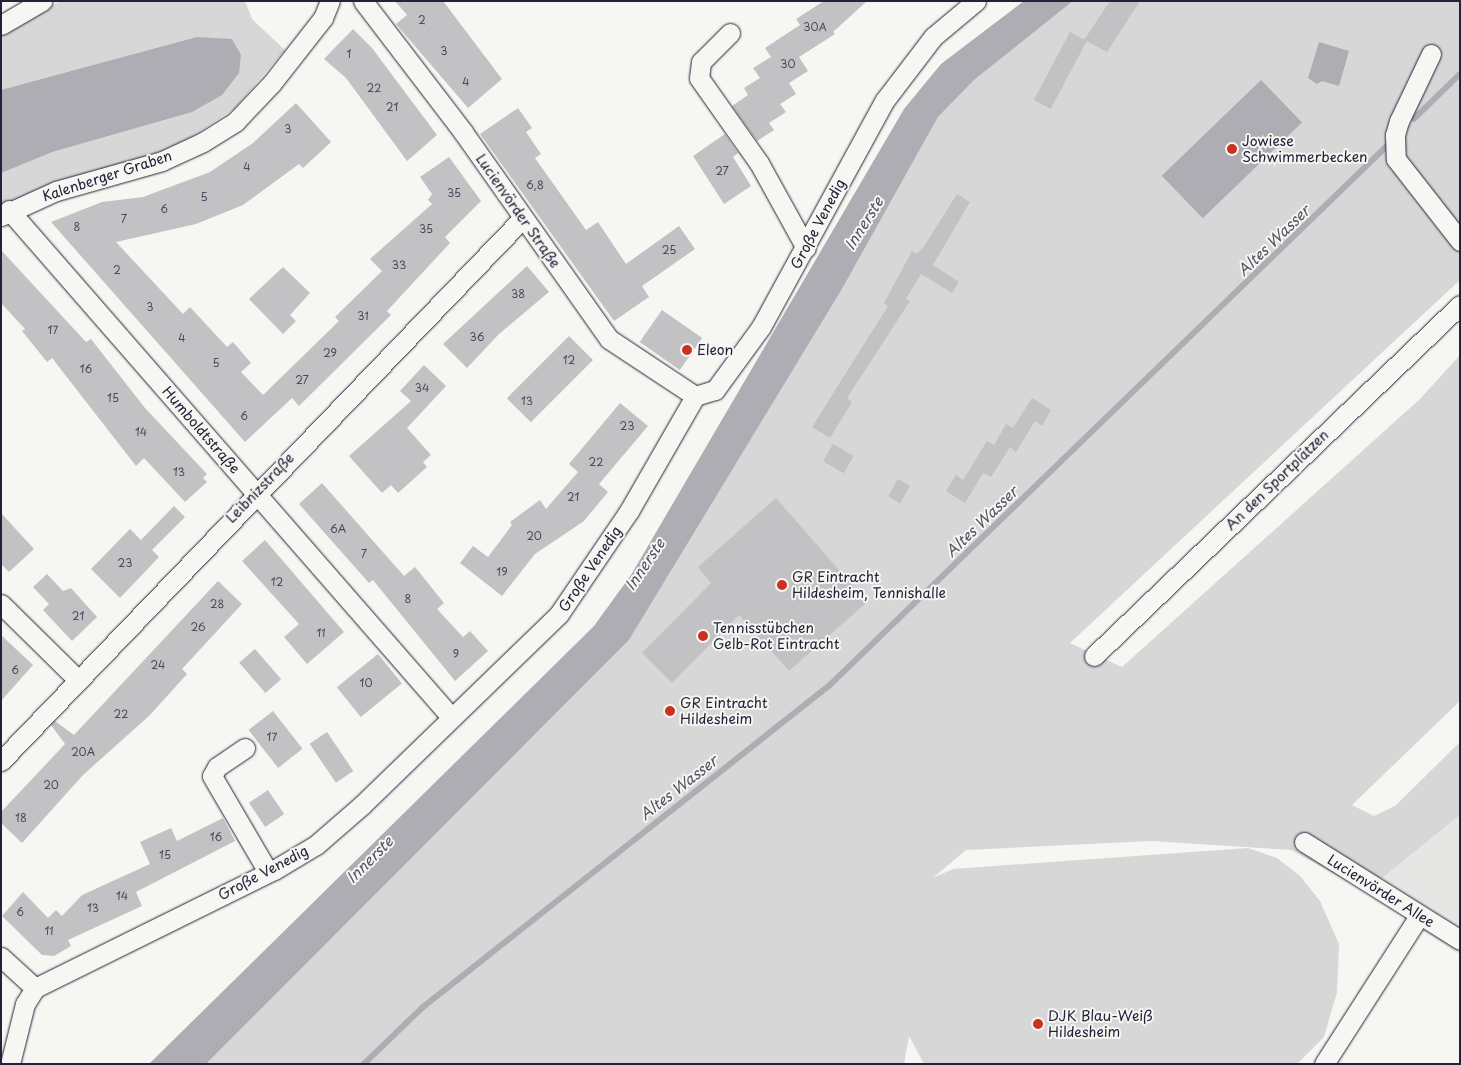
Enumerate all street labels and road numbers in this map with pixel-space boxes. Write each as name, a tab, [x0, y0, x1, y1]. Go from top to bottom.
street label: Kalenberger Graben	[40, 147, 174, 205]
street label: Lucienvörder Straße	[472, 151, 564, 271]
street label: Große Venedig	[787, 176, 849, 272]
street label: Humboldtstraße	[159, 383, 243, 477]
street label: An den Sportplätzen	[1222, 427, 1332, 533]
street label: Leibnizstraße	[223, 450, 297, 526]
street label: Große Venedig	[555, 523, 625, 615]
street label: Große Venedig	[215, 842, 311, 904]
street label: Lucienvörder Allee	[1324, 851, 1438, 931]

